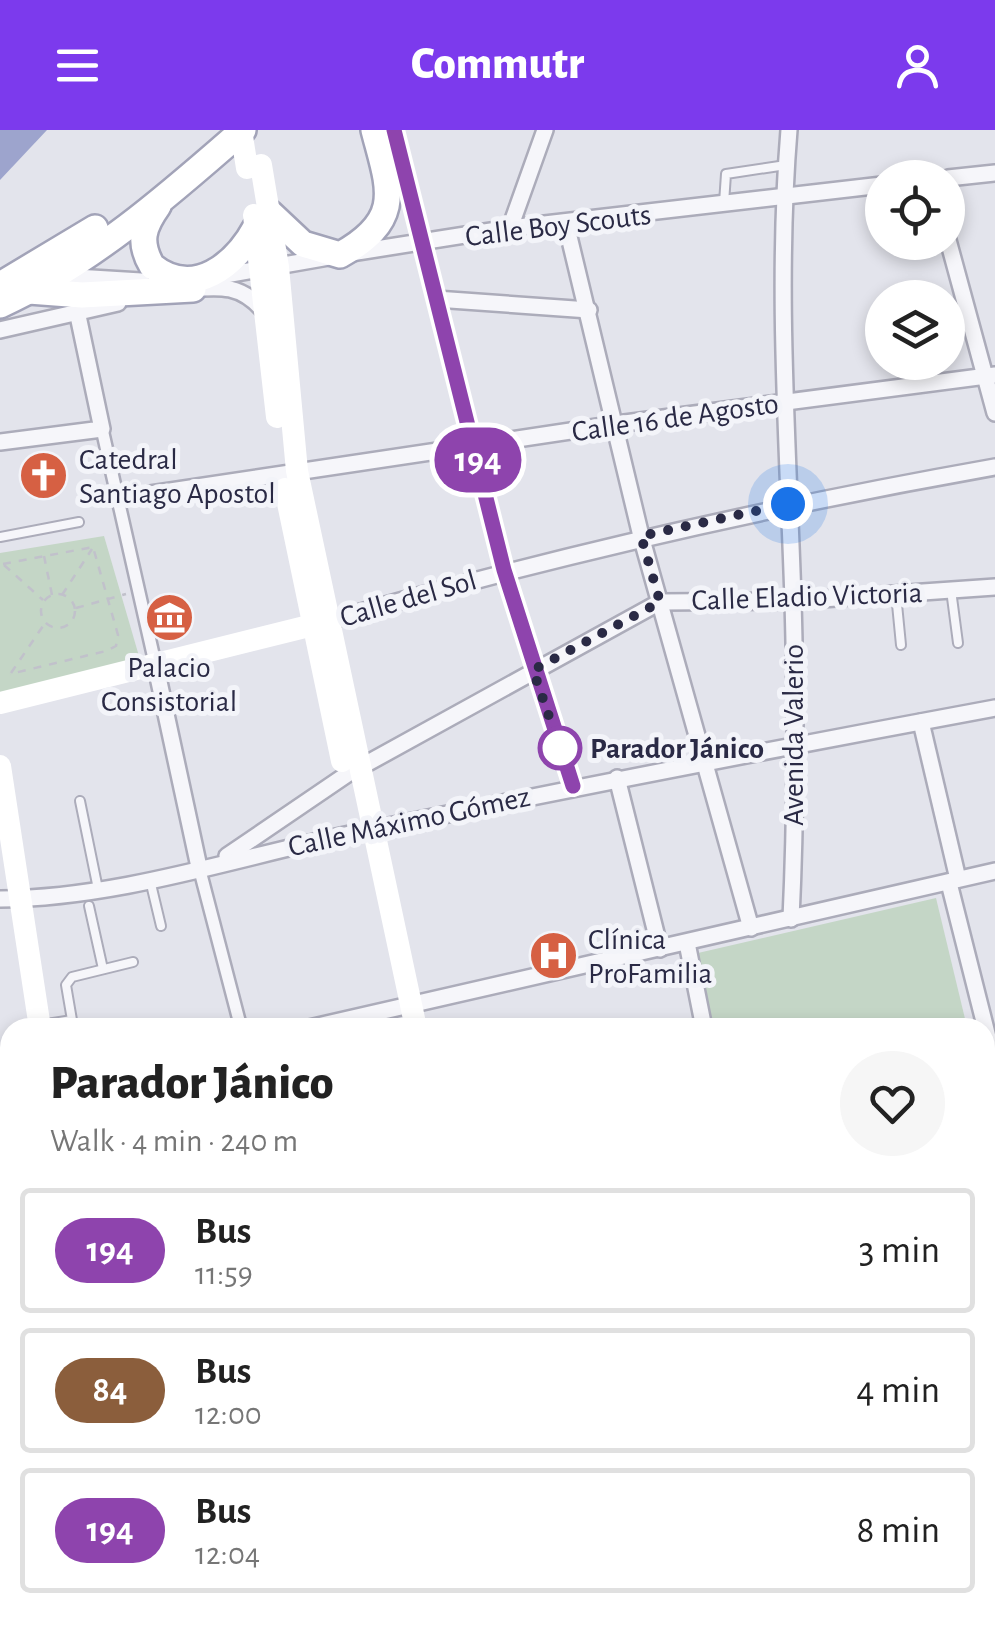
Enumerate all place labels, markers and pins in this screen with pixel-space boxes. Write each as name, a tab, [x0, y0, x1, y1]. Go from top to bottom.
place label: Catedral Santiago Apostol	[79, 445, 276, 509]
church icon: Catedral Santiago Apostol	[18, 450, 70, 502]
museum icon: Palacio Consistorial	[143, 592, 195, 644]
place label: Palacio Consistorial	[101, 653, 237, 717]
marker: Parador Jánico	[539, 727, 581, 769]
place label: Parador Jánico	[590, 734, 764, 764]
place label: Clínica ProFamilia	[588, 925, 712, 989]
hospital icon: Clínica ProFamilia	[527, 930, 579, 982]

